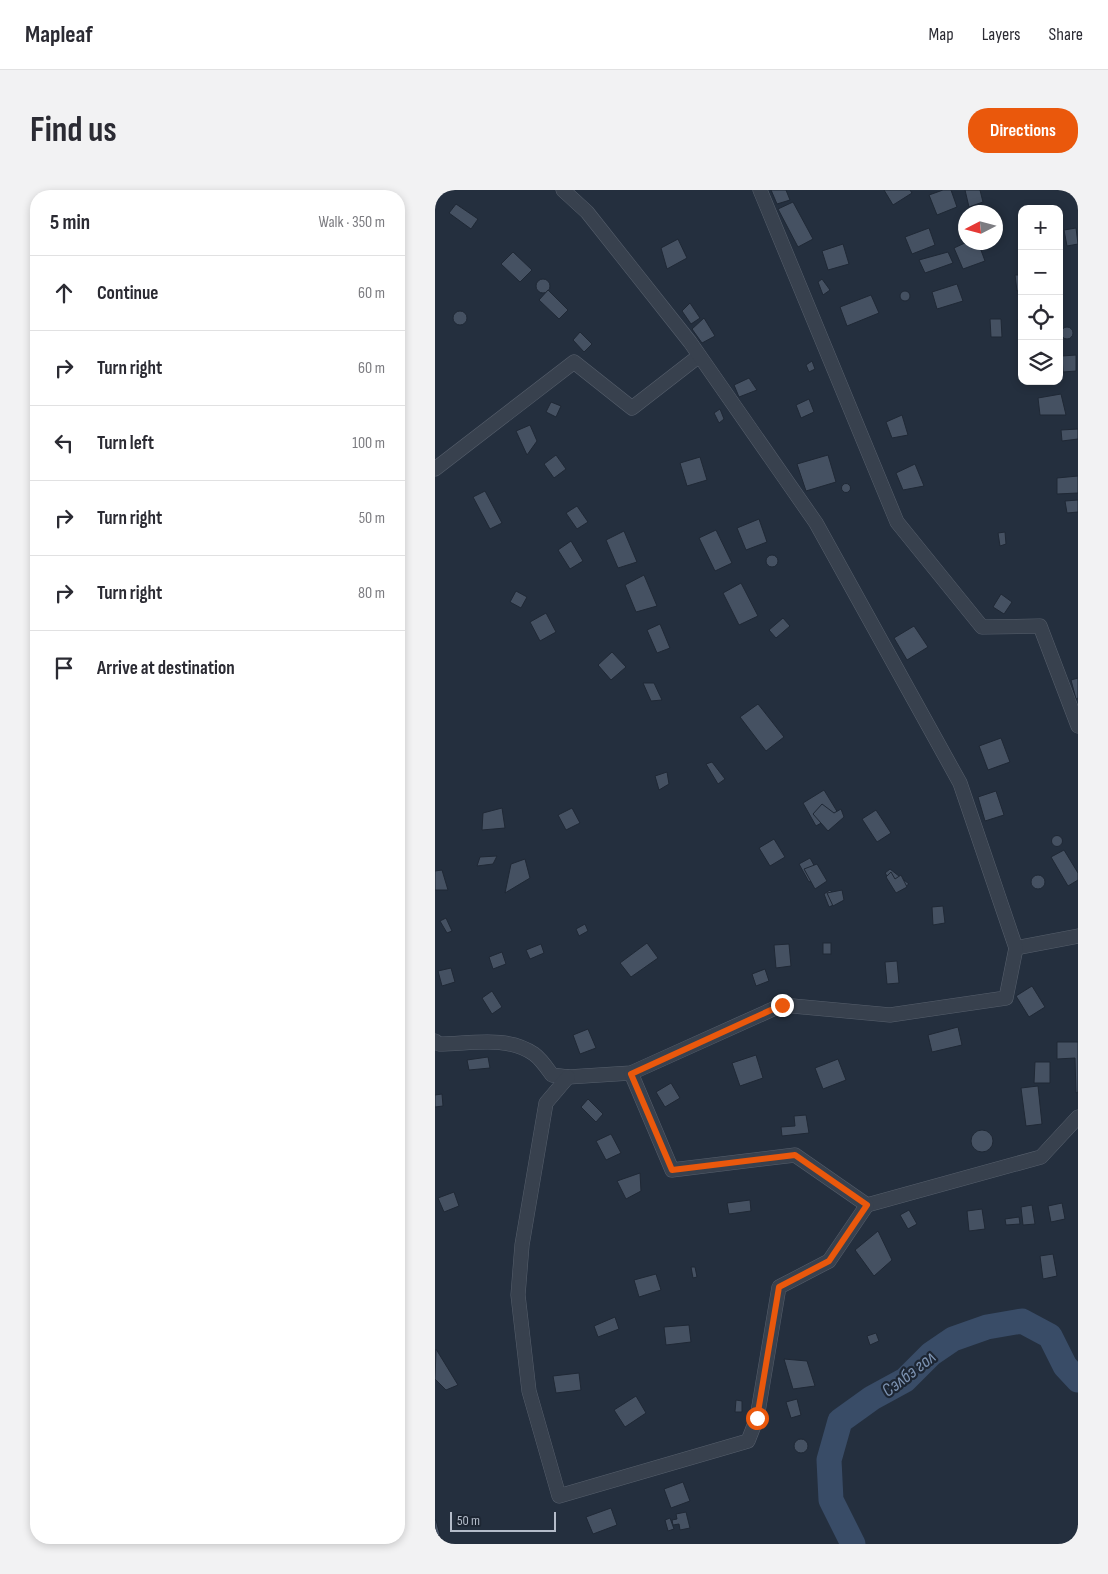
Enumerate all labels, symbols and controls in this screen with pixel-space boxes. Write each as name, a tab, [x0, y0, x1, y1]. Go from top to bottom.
text: Mapleaf	[25, 20, 93, 49]
text: Map	[929, 24, 954, 45]
text: Layers	[982, 24, 1021, 45]
text: Share	[1049, 24, 1083, 45]
button: Directions	[968, 108, 1078, 153]
text: Find us	[30, 109, 117, 152]
north arrow	[958, 205, 1003, 250]
map controls	[1018, 205, 1063, 385]
button: +	[1018, 205, 1063, 250]
text: 5 min	[50, 210, 90, 235]
text: Walk · 350 m	[318, 213, 385, 232]
button: −	[1018, 250, 1063, 295]
icon: ahead	[50, 279, 78, 307]
text: Continue	[97, 282, 158, 305]
text: 60 m	[358, 284, 385, 303]
button: locate	[1018, 295, 1063, 340]
button: layers	[1018, 340, 1063, 385]
icon: right	[50, 354, 78, 382]
text: Turn right	[97, 357, 162, 380]
text: 60 m	[358, 359, 385, 378]
icon: left	[50, 429, 78, 457]
text: Turn left	[97, 432, 154, 455]
text: 100 m	[352, 434, 385, 453]
icon: right	[50, 504, 78, 532]
text: Turn right	[97, 507, 162, 530]
text: 50 m	[359, 509, 385, 528]
icon: right	[50, 579, 78, 607]
text: Turn right	[97, 582, 162, 605]
text: 80 m	[358, 584, 385, 603]
icon: arrive	[50, 654, 78, 682]
text: Arrive at destination	[97, 657, 235, 680]
route end	[771, 994, 794, 1017]
water label: Сэлбэ гол	[877, 1346, 940, 1402]
route start	[746, 1407, 769, 1430]
scale bar	[450, 1509, 556, 1532]
text: 50 m	[457, 1512, 480, 1529]

